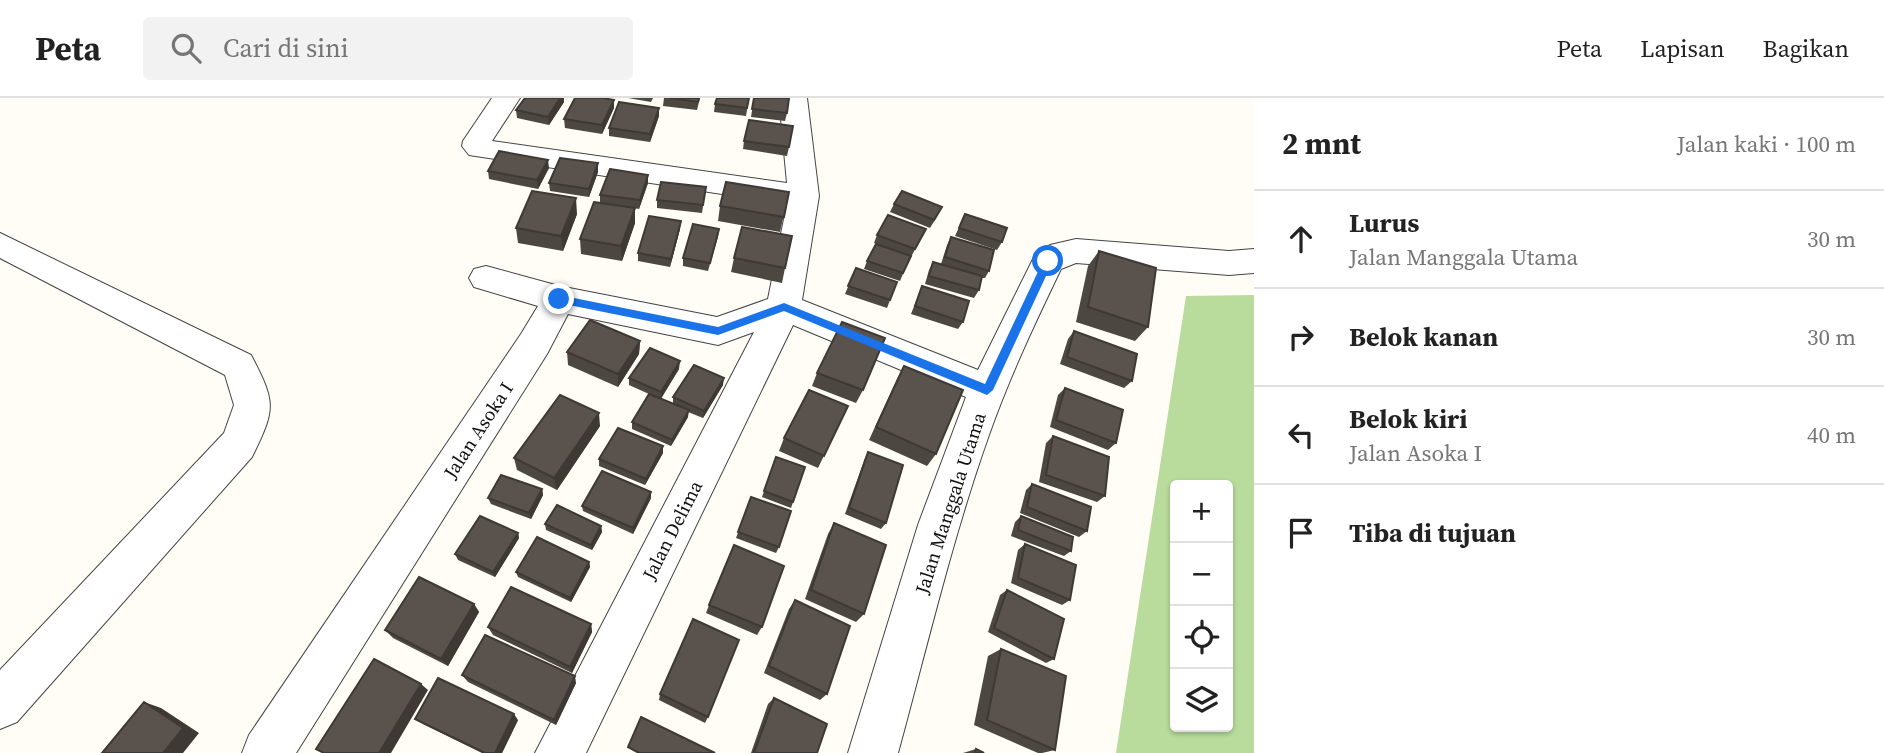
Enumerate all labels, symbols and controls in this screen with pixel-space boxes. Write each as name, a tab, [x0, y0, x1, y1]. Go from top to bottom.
search box	[143, 17, 633, 80]
text: Peta	[35, 26, 101, 71]
icon: search	[167, 29, 205, 67]
text: Cari di sini	[223, 30, 348, 66]
text: Peta	[1556, 32, 1602, 65]
text: Lapisan	[1640, 32, 1725, 65]
text: Bagikan	[1763, 32, 1849, 65]
text: 2 mnt	[1282, 123, 1361, 164]
text: Jalan kaki · 100 m	[1677, 128, 1856, 160]
text: Lurus	[1349, 205, 1419, 241]
icon: ahead	[1282, 220, 1320, 258]
text: 30 m	[1807, 223, 1856, 255]
text: Jalan Manggala Utama	[1349, 241, 1578, 273]
route start	[1032, 245, 1063, 276]
route end	[543, 283, 574, 314]
icon: right	[1282, 318, 1320, 356]
text: Belok kanan	[1349, 319, 1498, 355]
text: 30 m	[1807, 321, 1856, 353]
street label: Jalan Asoka I	[437, 377, 519, 484]
text: Belok kiri	[1349, 401, 1467, 437]
street label: Jalan Manggala Utama	[908, 409, 992, 598]
icon: left	[1282, 416, 1320, 454]
text: 40 m	[1807, 419, 1856, 451]
text: Jalan Asoka I	[1349, 437, 1482, 469]
street label: Jalan Delima	[635, 476, 708, 585]
map controls	[1170, 480, 1233, 732]
button: +	[1170, 480, 1233, 543]
icon: arrive	[1282, 514, 1320, 552]
text: Tiba di tujuan	[1349, 515, 1516, 551]
button: −	[1170, 543, 1233, 606]
button: locate	[1170, 606, 1233, 669]
button: layers	[1170, 669, 1233, 732]

